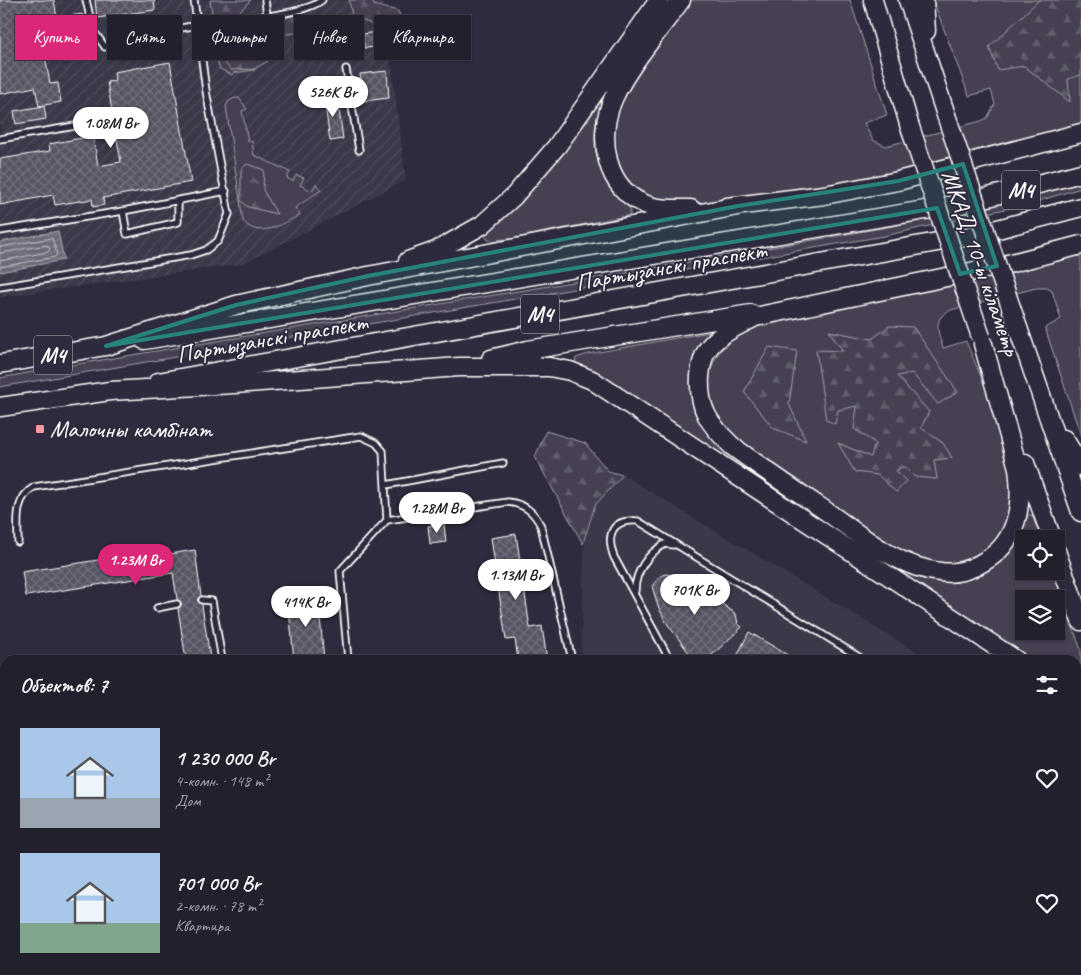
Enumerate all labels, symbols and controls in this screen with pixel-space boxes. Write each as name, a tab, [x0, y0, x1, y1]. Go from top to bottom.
chip: Купить	[15, 15, 97, 60]
chip: Снять	[107, 15, 182, 60]
chip: Фильтры	[192, 15, 284, 60]
chip: Новое	[294, 15, 364, 60]
chip: Квартира	[374, 15, 471, 60]
pin: 526K Br	[287, 76, 379, 118]
text: 526K Br	[309, 82, 357, 102]
pin: 1.08M Br	[59, 106, 163, 149]
text: 1.08M Br	[84, 113, 138, 133]
street label: МКАД, 10-ы кіламетр	[935, 166, 1027, 361]
road number: М4	[1002, 170, 1040, 210]
street label: Партызанскі праспект	[573, 234, 770, 299]
road number: М4	[521, 294, 559, 334]
street label: Партызанскі праспект	[174, 306, 371, 371]
road number: М4	[34, 336, 72, 374]
place label: Малочны камбінат	[50, 414, 214, 444]
marker: Малочны камбінат	[34, 423, 46, 435]
pin: 1.28M Br	[385, 492, 489, 534]
text: 1.28M Br	[410, 498, 464, 518]
map controls	[1015, 530, 1065, 640]
button: locate	[1015, 530, 1065, 580]
pin: 1.23M Br	[84, 544, 188, 586]
text: 1.23M Br	[109, 550, 163, 570]
pin: 1.13M Br	[464, 558, 568, 601]
text: 1.13M Br	[489, 565, 543, 585]
pin: 701K Br	[649, 574, 741, 616]
text: 701K Br	[671, 580, 719, 600]
pin: 414K Br	[260, 586, 352, 628]
button: layers	[1015, 590, 1065, 640]
text: 414K Br	[282, 592, 330, 612]
icon: filters	[1033, 671, 1061, 699]
text: Объектов: 7	[20, 672, 108, 698]
text: 1 230 000 Br	[175, 745, 275, 771]
icon: home	[60, 748, 120, 808]
icon: heart	[1033, 764, 1061, 792]
text: 4-комн. · 148 m²	[175, 771, 268, 791]
text: Дом	[175, 791, 201, 811]
text: 701 000 Br	[175, 870, 260, 896]
icon: home	[60, 873, 120, 933]
icon: heart	[1033, 889, 1061, 917]
text: 2-комн. · 78 m²	[175, 896, 261, 916]
text: Квартира	[175, 916, 230, 936]

